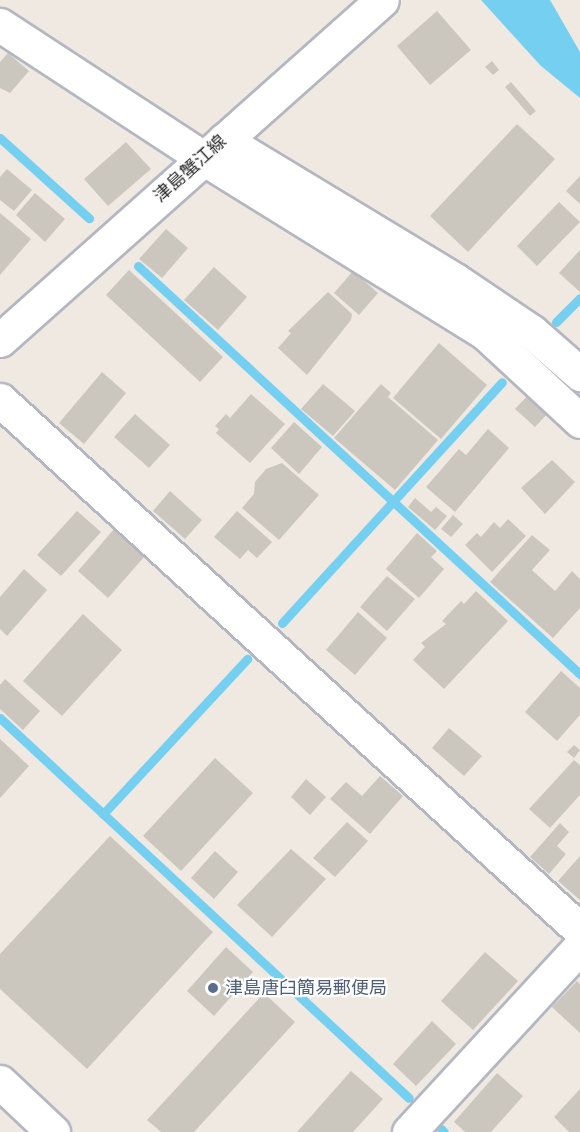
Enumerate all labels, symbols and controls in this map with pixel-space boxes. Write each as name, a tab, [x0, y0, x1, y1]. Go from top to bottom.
street label: 津島蟹江線	[149, 131, 231, 207]
place label: 津島唐臼簡易郵便局	[225, 977, 387, 999]
marker: 津島唐臼簡易郵便局	[206, 981, 220, 995]

